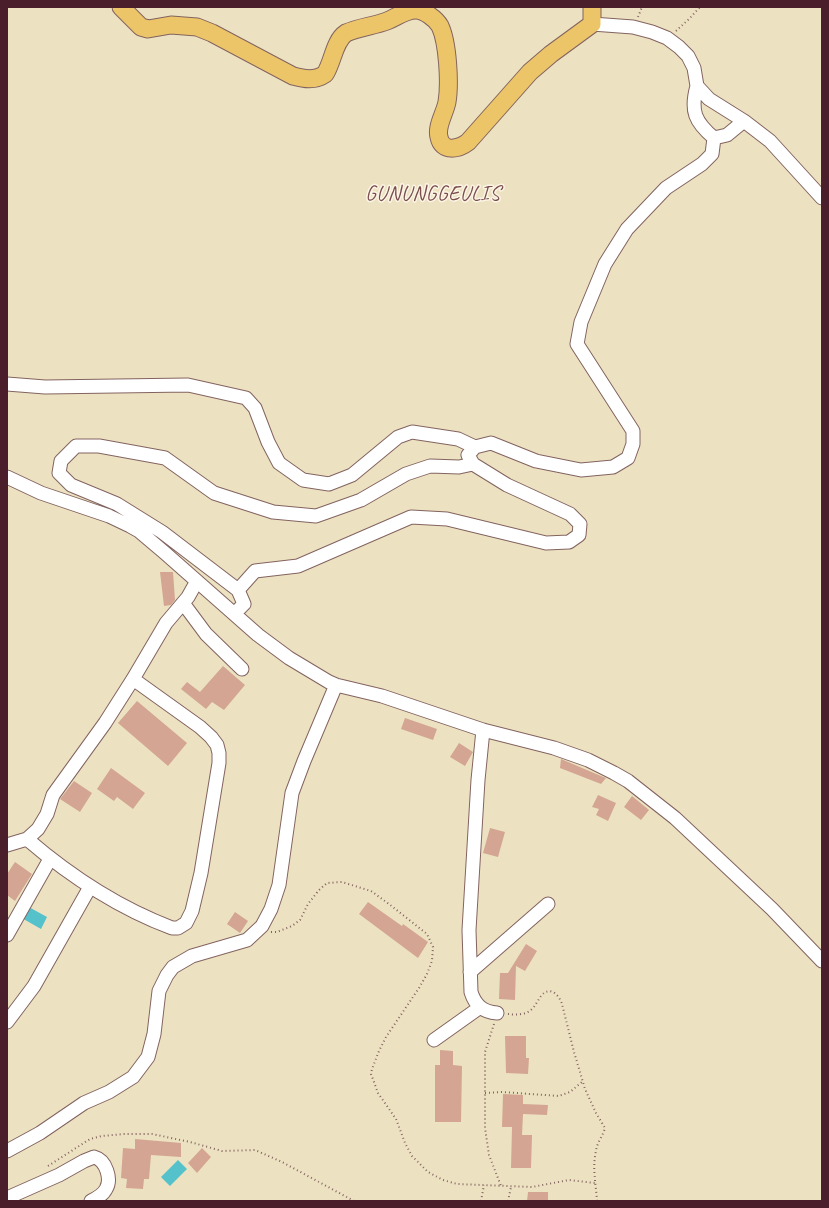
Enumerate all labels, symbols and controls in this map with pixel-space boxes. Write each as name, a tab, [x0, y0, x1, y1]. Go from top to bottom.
district label: GUNUNGGEULIS	[365, 181, 501, 207]

